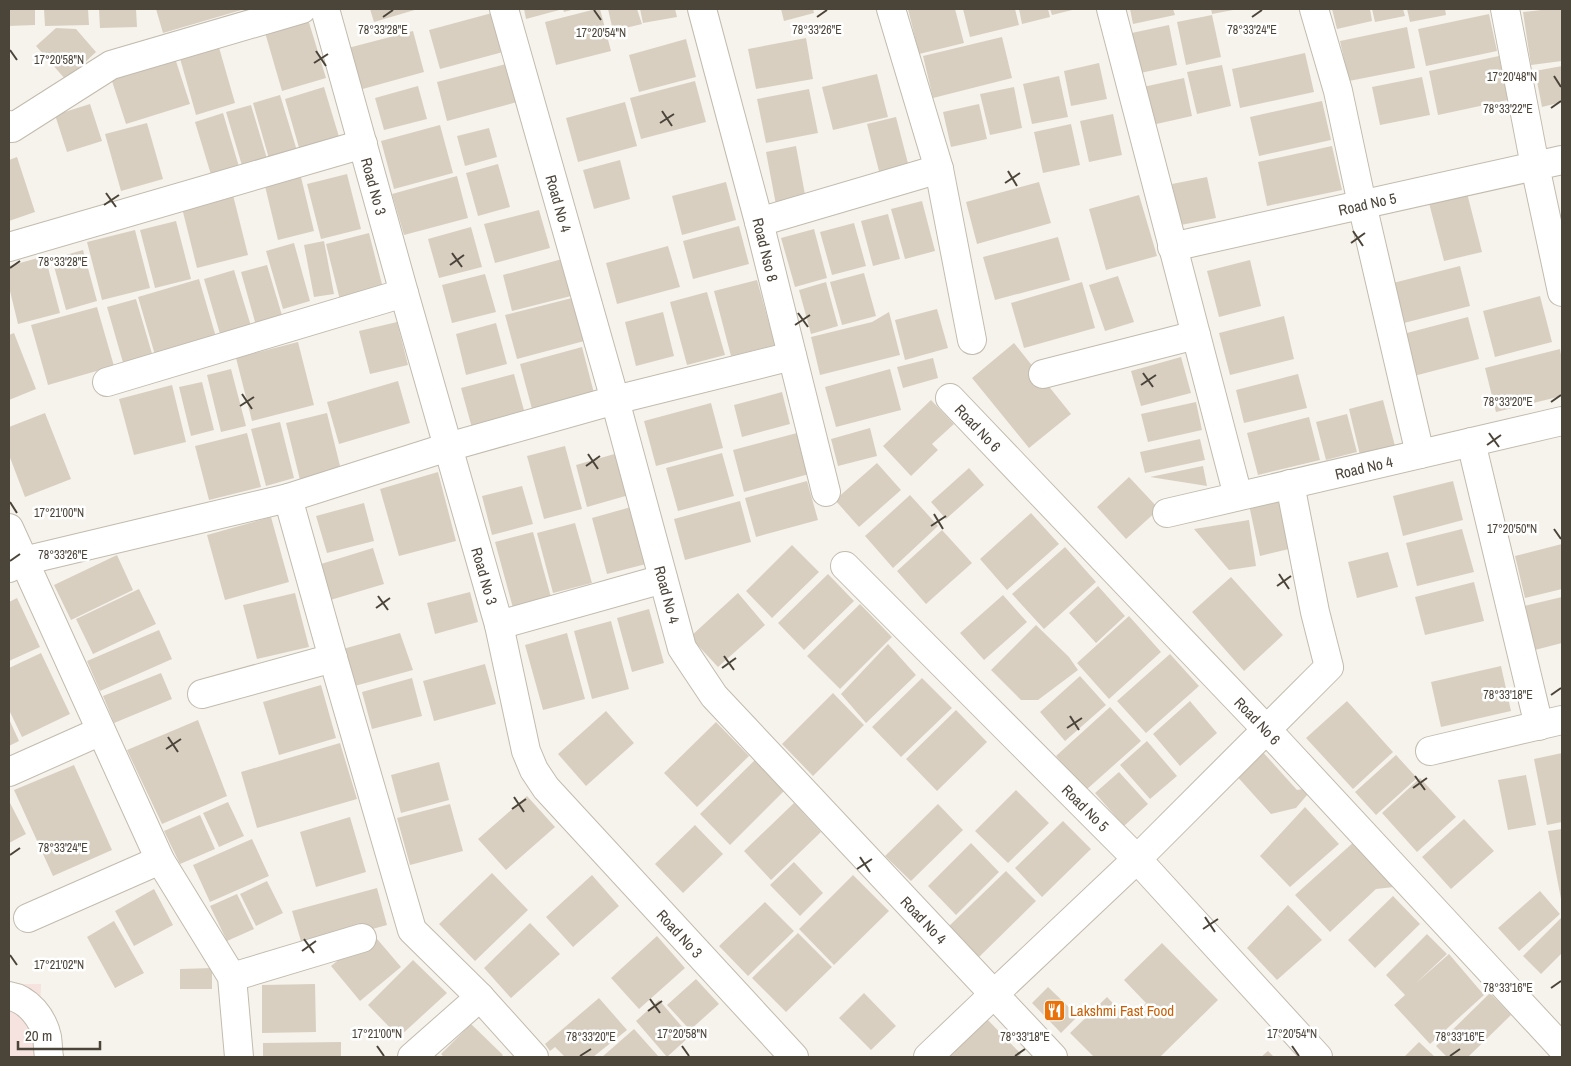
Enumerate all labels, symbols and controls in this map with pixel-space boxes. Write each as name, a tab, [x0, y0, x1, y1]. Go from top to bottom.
text: 78°33'28"E	[358, 22, 408, 38]
text: 78°33'26"E	[792, 22, 842, 38]
text: 78°33'24"E	[1227, 22, 1277, 38]
text: 17°20'54"N	[576, 25, 626, 41]
text: 17°20'58"N	[34, 52, 84, 68]
text: 17°20'48"N	[1487, 69, 1537, 85]
text: 78°33'22"E	[1483, 101, 1533, 117]
street label: Road No 3	[356, 155, 392, 218]
street label: Road No 4	[541, 172, 577, 235]
street label: Road No 5	[1336, 187, 1398, 220]
street label: Road Nso 8	[748, 216, 784, 284]
text: 78°33'28"E	[38, 254, 88, 270]
text: 78°33'20"E	[1483, 394, 1533, 410]
street label: Road No 6	[950, 399, 1006, 456]
street label: Road No 4	[1333, 450, 1395, 484]
text: 17°21'00"N	[34, 505, 84, 521]
text: 17°20'50"N	[1487, 521, 1537, 537]
street label: Road No 3	[467, 545, 503, 607]
text: 78°33'26"E	[38, 547, 88, 563]
street label: Road No 4	[650, 563, 685, 626]
text: 78°33'18"E	[1483, 687, 1533, 703]
street label: Road No 6	[1230, 692, 1286, 749]
street label: Road No 5	[1058, 779, 1114, 836]
text: 78°33'24"E	[38, 840, 88, 856]
street label: Road No 4	[896, 891, 952, 949]
street label: Road No 3	[652, 905, 708, 962]
text: 17°21'02"N	[34, 957, 84, 973]
text: 78°33'16"E	[1483, 980, 1533, 996]
restaurant icon: Lakshmi Fast Food	[1042, 998, 1066, 1022]
place label: Lakshmi Fast Food	[1070, 1000, 1174, 1021]
scale bar	[18, 1018, 100, 1050]
text: 20 m	[25, 1025, 52, 1046]
text: 17°21'00"N	[352, 1026, 402, 1042]
text: 17°20'58"N	[657, 1026, 707, 1042]
text: 17°20'54"N	[1267, 1026, 1317, 1042]
text: 78°33'20"E	[566, 1029, 616, 1045]
text: 78°33'18"E	[1000, 1029, 1050, 1045]
text: 78°33'16"E	[1435, 1029, 1485, 1045]

